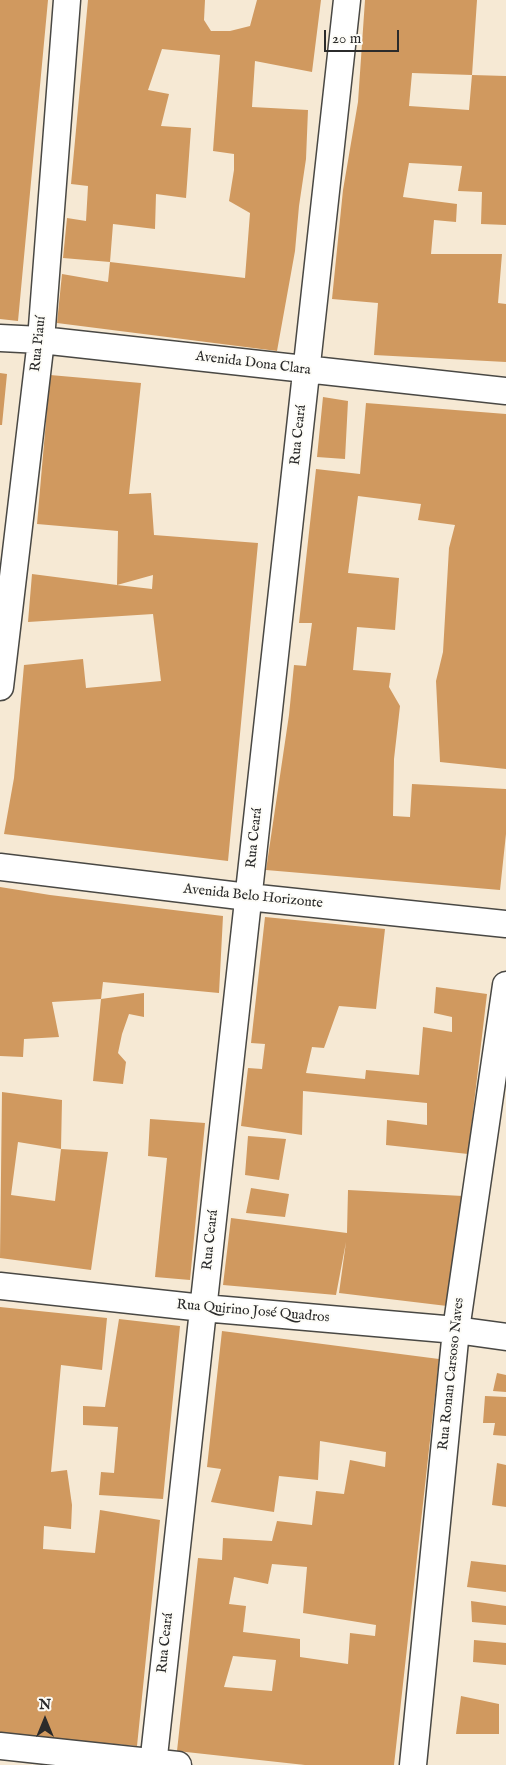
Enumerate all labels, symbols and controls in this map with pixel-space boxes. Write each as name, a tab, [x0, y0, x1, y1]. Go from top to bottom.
scale bar	[326, 20, 401, 52]
text: 20 m	[332, 29, 361, 48]
street label: Rua Piauí	[28, 315, 50, 373]
street label: Avenida Dona Clara	[194, 349, 312, 379]
street label: Rua Ceará	[287, 404, 311, 466]
street label: Rua Ceará	[243, 807, 267, 869]
street label: Avenida Belo Horizonte	[182, 881, 324, 913]
street label: Rua Ceará	[199, 1209, 223, 1271]
street label: Rua Quirino José Quadros	[176, 1297, 330, 1327]
street label: Rua Ronan Carsoso Naves	[436, 1297, 468, 1451]
street label: Rua Ceará	[154, 1612, 178, 1674]
north arrow	[20, 1695, 70, 1745]
text: N	[39, 1696, 51, 1714]

